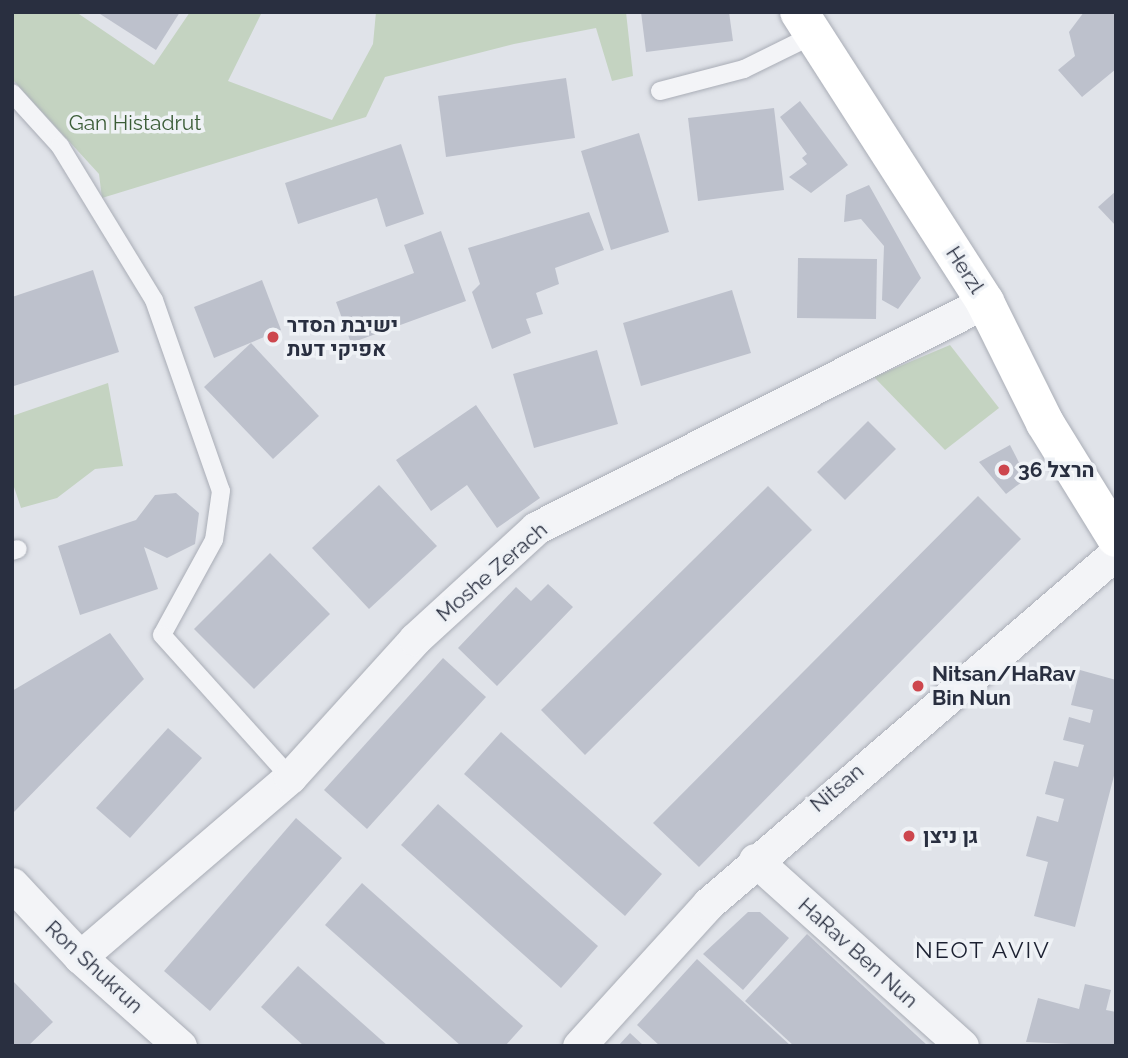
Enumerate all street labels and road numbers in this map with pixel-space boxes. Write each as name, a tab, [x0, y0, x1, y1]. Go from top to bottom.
street label: Herzl	[941, 242, 989, 298]
street label: Moshe Zerach	[431, 517, 553, 627]
street label: Nitsan	[805, 759, 869, 817]
street label: HaRav Ben Nun	[793, 892, 923, 1014]
street label: Ron Shukrun	[40, 915, 148, 1019]

